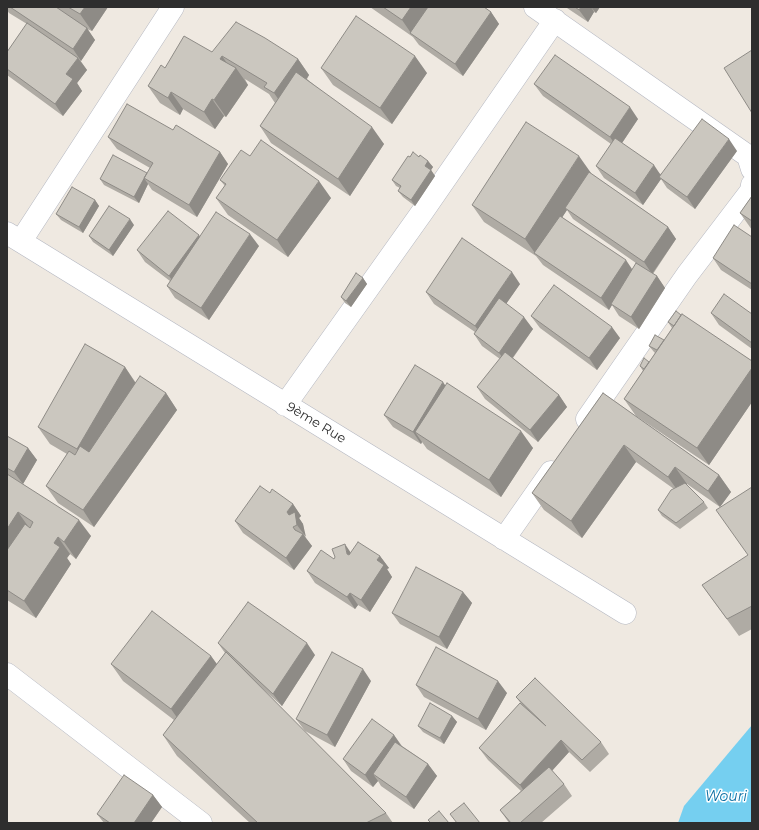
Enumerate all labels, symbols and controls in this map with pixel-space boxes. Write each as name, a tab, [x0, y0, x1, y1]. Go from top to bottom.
street label: 9ème Rue	[283, 399, 349, 447]
water label: Wouri	[705, 789, 747, 805]

